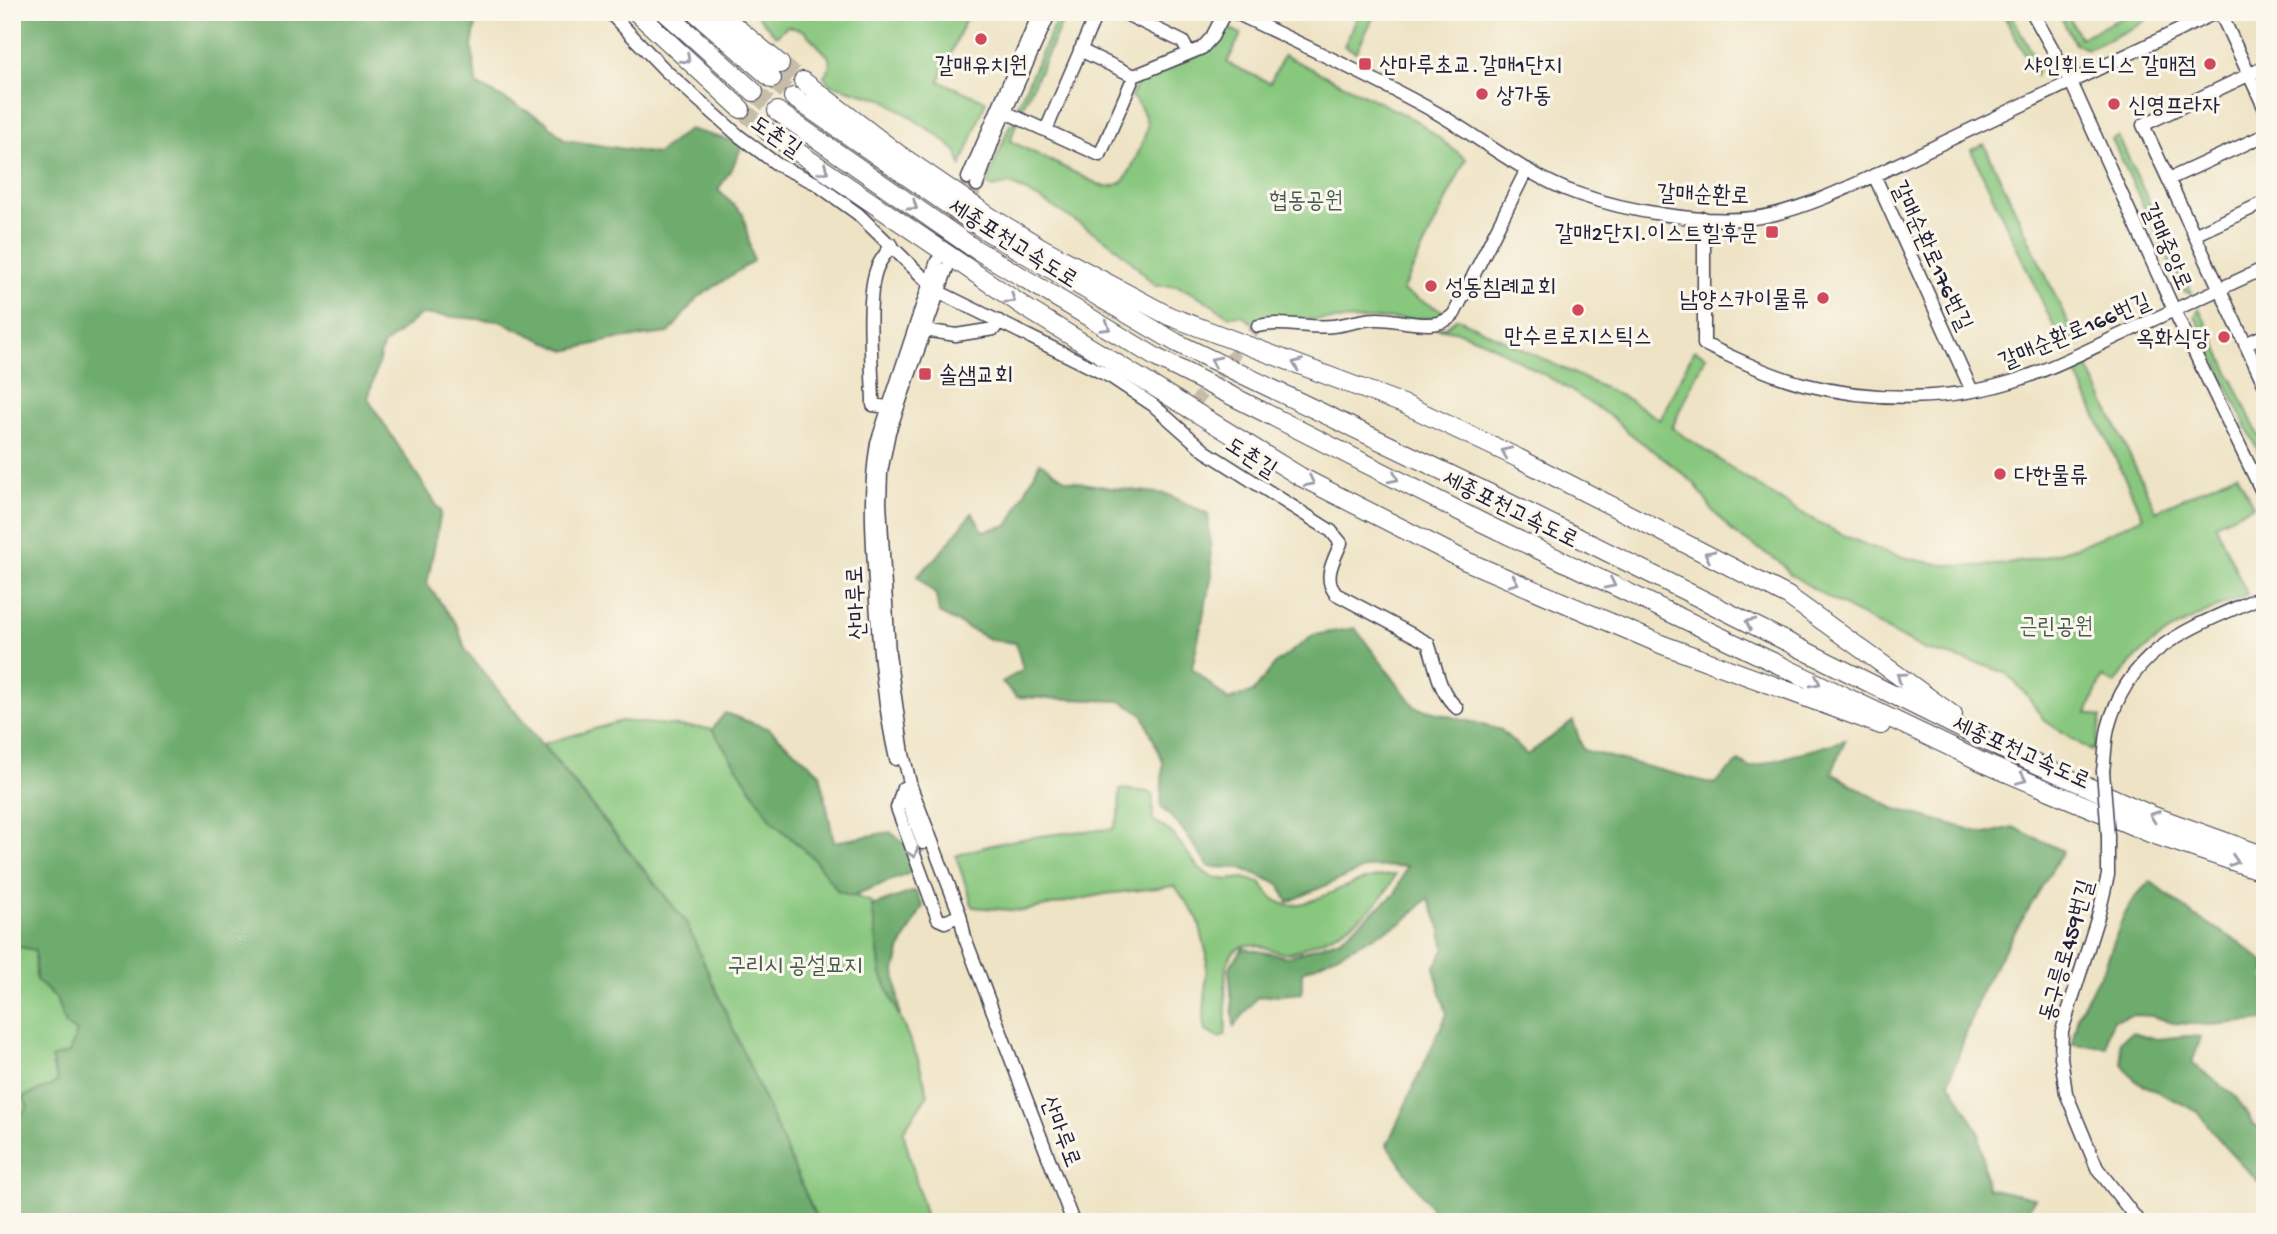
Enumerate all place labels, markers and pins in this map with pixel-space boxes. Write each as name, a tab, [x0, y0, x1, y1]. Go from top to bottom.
marker: 갈매유치원	[973, 31, 989, 47]
place label: 갈매유치원	[935, 54, 1027, 81]
place label: 산마루초교.갈매1단지	[1379, 54, 1562, 81]
place label: 샤인휘트니스 갈매점	[2024, 54, 2196, 81]
marker: 산마루초교.갈매1단지	[1357, 56, 1373, 72]
marker: 샤인휘트니스 갈매점	[2202, 56, 2218, 72]
place label: 상가동	[1496, 84, 1552, 111]
marker: 상가동	[1474, 86, 1490, 102]
place label: 신영프라자	[2128, 94, 2221, 121]
marker: 신영프라자	[2106, 96, 2122, 112]
place label: 갈매2단지.이스트힐후문	[1554, 222, 1758, 249]
marker: 갈매2단지.이스트힐후문	[1764, 224, 1780, 240]
place label: 성동침례교회	[1445, 276, 1556, 303]
marker: 성동침례교회	[1423, 278, 1439, 294]
place label: 남양스카이물류	[1679, 288, 1809, 315]
marker: 남양스카이물류	[1815, 290, 1831, 306]
marker: 만수르로지스틱스	[1570, 302, 1586, 318]
place label: 만수르로지스틱스	[1504, 325, 1652, 352]
place label: 옥화식당	[2136, 327, 2210, 354]
marker: 옥화식당	[2216, 329, 2232, 345]
place label: 솔샘교회	[939, 363, 1013, 391]
marker: 솔샘교회	[917, 366, 933, 382]
place label: 다한물류	[2014, 464, 2088, 491]
marker: 다한물류	[1992, 466, 2008, 482]

